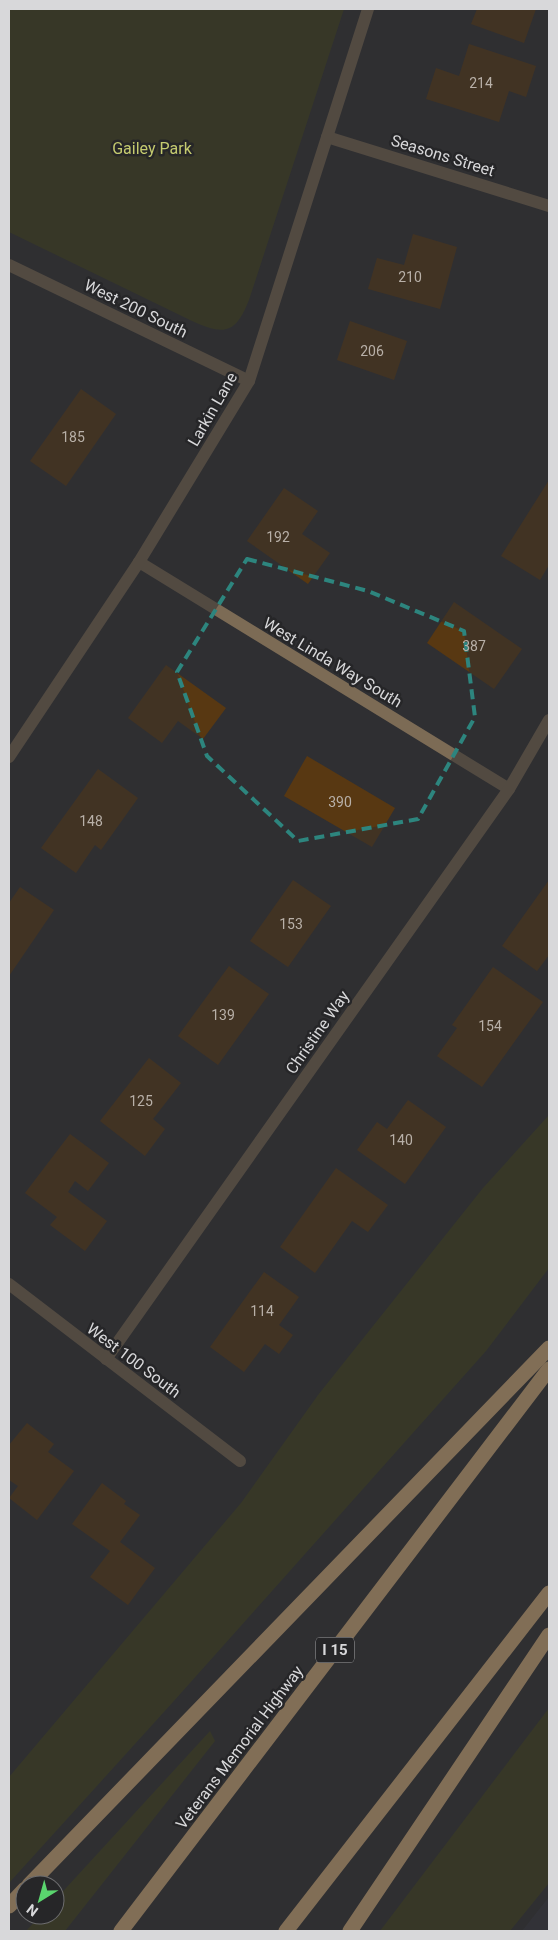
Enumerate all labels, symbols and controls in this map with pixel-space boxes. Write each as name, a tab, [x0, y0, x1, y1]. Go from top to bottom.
house number: 214	[469, 75, 493, 91]
street label: Seasons Street	[389, 131, 497, 180]
park label: Gailey Park	[112, 139, 193, 158]
house number: 210	[398, 269, 422, 285]
street label: West 200 South	[81, 275, 190, 342]
house number: 206	[360, 343, 384, 359]
street label: Larkin Lane	[184, 369, 241, 450]
house number: 185	[61, 429, 85, 445]
house number: 192	[266, 529, 290, 545]
street label: West Linda Way South	[260, 613, 406, 711]
house number: 387	[462, 638, 486, 654]
house number: 390	[328, 794, 352, 810]
house number: 148	[79, 813, 103, 829]
house number: 153	[279, 916, 303, 932]
street label: Christine Way	[282, 987, 353, 1078]
house number: 139	[211, 1007, 235, 1023]
house number: 154	[478, 1018, 502, 1034]
house number: 125	[129, 1093, 153, 1109]
house number: 140	[389, 1132, 413, 1148]
house number: 114	[250, 1303, 274, 1319]
street label: West 100 South	[83, 1319, 184, 1402]
road number: I 15	[316, 1638, 354, 1662]
street label: Veterans Memorial Highway	[172, 1662, 307, 1833]
north arrow	[15, 1875, 65, 1925]
text: N	[23, 1901, 41, 1920]

